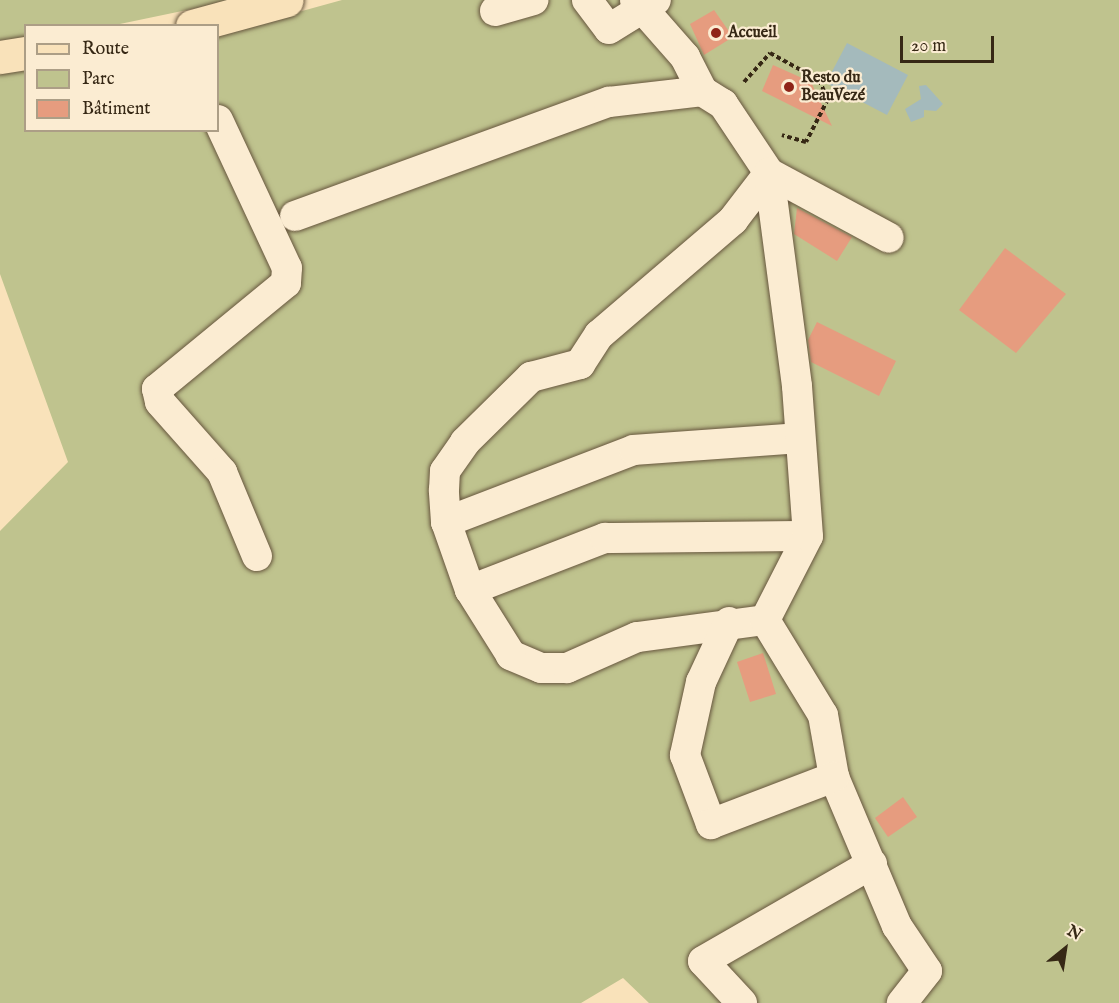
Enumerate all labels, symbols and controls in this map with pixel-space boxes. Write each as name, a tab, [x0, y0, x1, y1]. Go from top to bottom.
place label: Accueil	[728, 23, 777, 43]
legend	[24, 24, 219, 132]
scale bar	[903, 24, 998, 62]
marker: Accueil	[709, 26, 723, 40]
text: 20 m	[911, 35, 946, 58]
text: Route	[82, 38, 129, 61]
text: Parc	[82, 68, 114, 91]
place label: Resto du BeauVezé	[801, 68, 865, 106]
marker: Resto du BeauVezé	[782, 80, 796, 94]
text: Bâtiment	[82, 98, 151, 121]
north arrow	[1035, 919, 1095, 979]
text: N	[1063, 921, 1085, 946]

